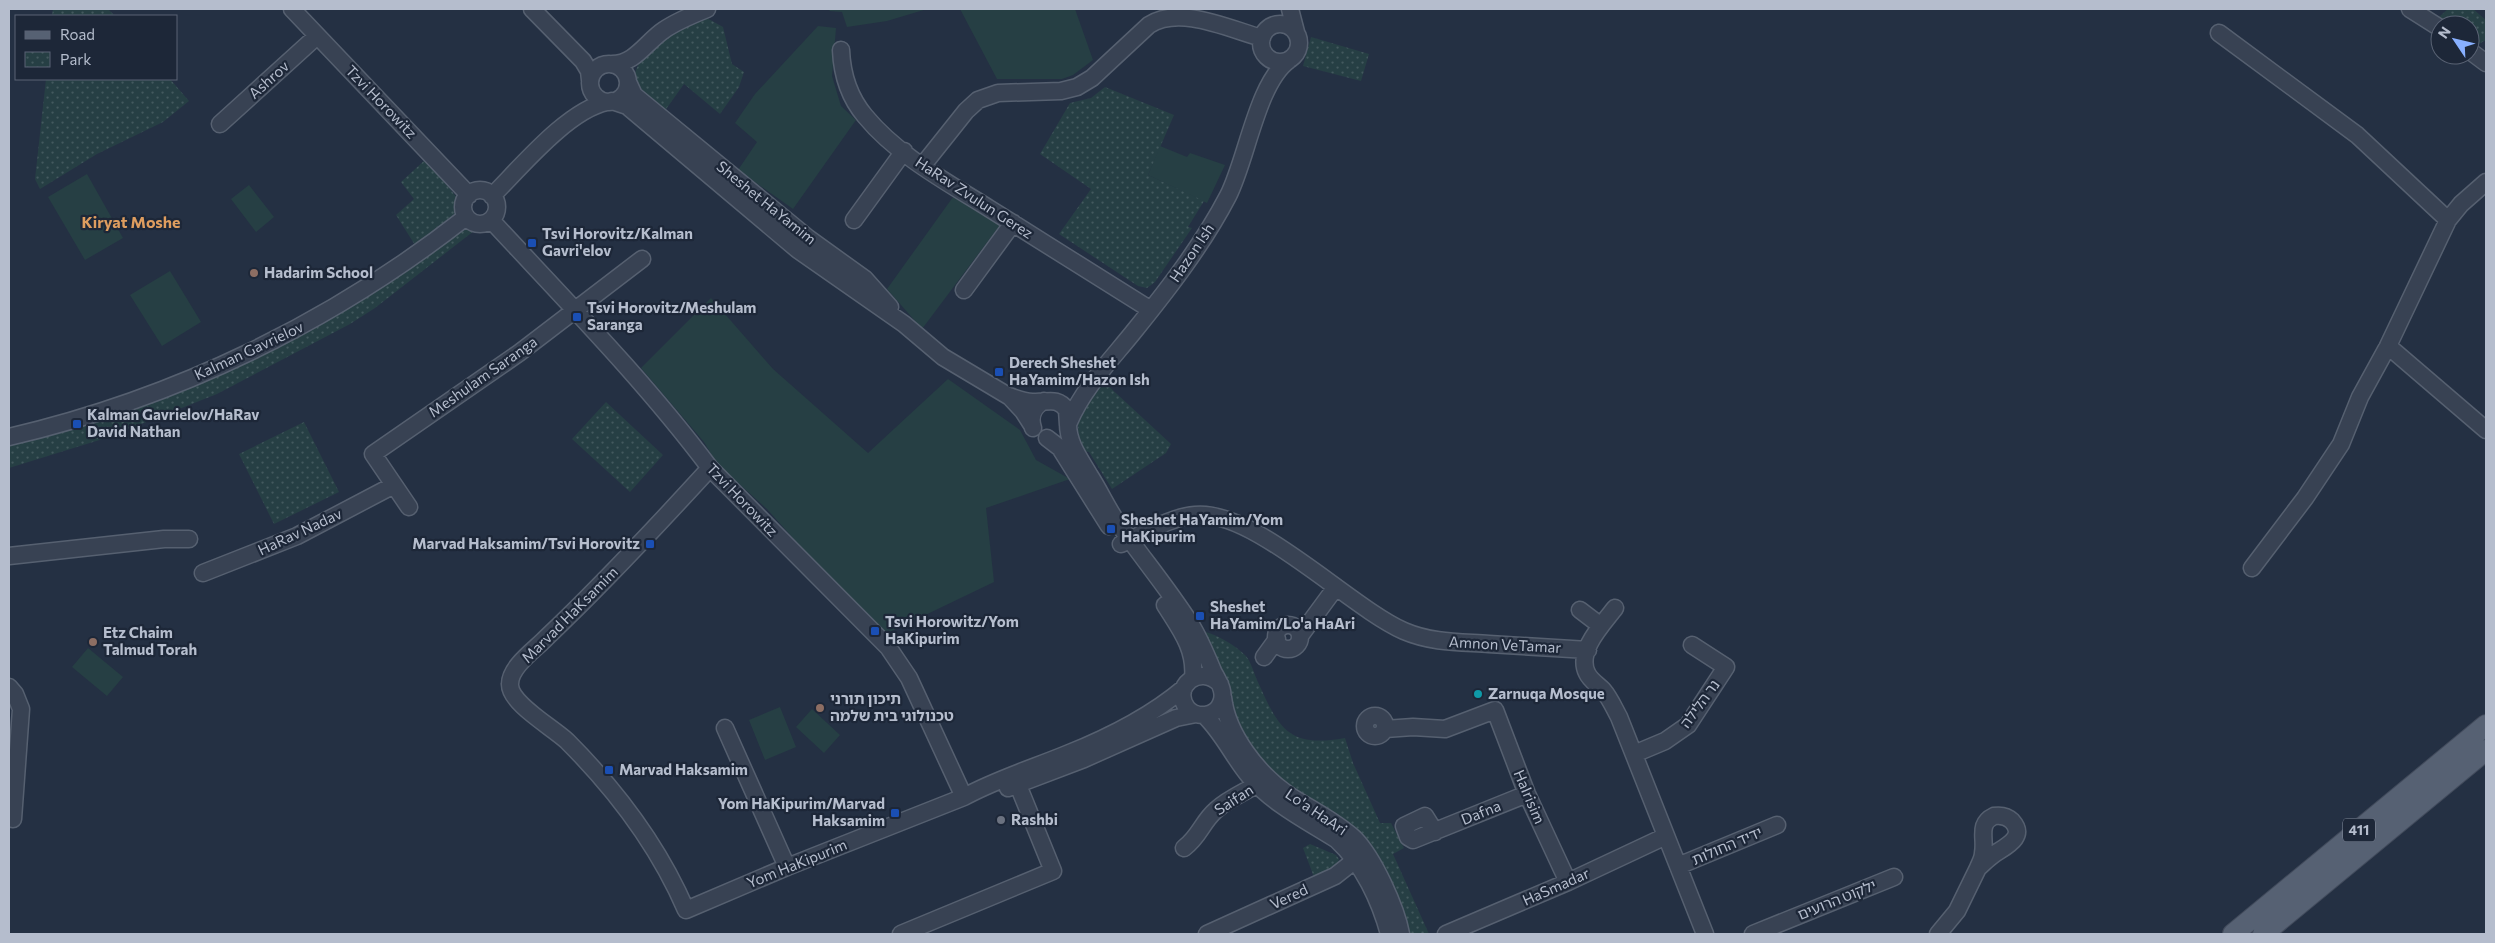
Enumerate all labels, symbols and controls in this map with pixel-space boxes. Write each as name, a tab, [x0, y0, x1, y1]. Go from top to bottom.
legend	[15, 15, 178, 80]
north arrow	[2430, 15, 2480, 65]
text: N	[2434, 23, 2454, 41]
text: Road	[60, 25, 95, 43]
text: Park	[60, 50, 91, 68]
street label: Ashrov	[245, 56, 292, 102]
street label: Tzvi Horowitz	[342, 61, 421, 142]
street label: HaRav Zvulun Gerez	[912, 152, 1037, 242]
street label: Sheshet HaYamim	[713, 157, 820, 248]
district label: Kiryat Moshe	[82, 212, 180, 231]
street label: Hazon Ish	[1165, 220, 1217, 285]
place label: Tsvi Horovitz/Kalman Gavri'elov	[542, 224, 693, 259]
marker: Tsvi Horovitz/Kalman Gavri'elov	[526, 237, 538, 249]
place label: Hadarim School	[264, 263, 373, 281]
marker: Hadarim School	[248, 267, 260, 279]
place label: Tsvi Horovitz/Meshulam Saranga	[587, 298, 756, 333]
marker: Tsvi Horovitz/Meshulam Saranga	[571, 311, 583, 323]
street label: Kalman Gavrielov	[191, 317, 306, 383]
street label: Meshulam Saranga	[425, 332, 540, 420]
place label: Derech Sheshet HaYamim/Hazon Ish	[1009, 353, 1150, 388]
marker: Derech Sheshet HaYamim/Hazon Ish	[993, 366, 1005, 378]
place label: Kalman Gavrielov/HaRav David Nathan	[87, 405, 259, 440]
marker: Kalman Gavrielov/HaRav David Nathan	[71, 418, 83, 430]
street label: Tzvi Horowitz	[703, 459, 782, 540]
street label: HaRav Nadav	[255, 504, 345, 558]
place label: Sheshet HaYamim/Yom HaKipurim	[1121, 510, 1283, 545]
marker: Sheshet HaYamim/Yom HaKipurim	[1105, 523, 1117, 535]
place label: Marvad Haksamim/Tsvi Horovitz	[412, 534, 640, 552]
marker: Marvad Haksamim/Tsvi Horovitz	[644, 538, 656, 550]
street label: Marvad HaKsamim	[517, 562, 621, 666]
place label: Sheshet HaYamim/Lo'a HaAri	[1210, 597, 1355, 632]
marker: Sheshet HaYamim/Lo'a HaAri	[1194, 610, 1206, 622]
place label: Tsvi Horowitz/Yom HaKipurim	[885, 612, 1019, 647]
place label: Etz Chaim Talmud Torah	[103, 623, 197, 658]
marker: Tsvi Horowitz/Yom HaKipurim	[869, 625, 881, 637]
street label: Amnon VeTamar	[1448, 632, 1562, 656]
marker: Etz Chaim Talmud Torah	[87, 636, 99, 648]
street label: נר הלילה	[1676, 676, 1723, 731]
place label: Zarnuqa Mosque	[1488, 684, 1605, 702]
marker: Zarnuqa Mosque	[1472, 688, 1484, 700]
place label: תיכון תורני טכנולוגי בית שלמה	[830, 689, 954, 724]
marker: תיכון תורני טכנולוגי בית שלמה	[814, 702, 826, 714]
place label: Marvad Haksamim	[619, 760, 748, 778]
marker: Marvad Haksamim	[603, 764, 615, 776]
street label: HaIrisim	[1511, 767, 1549, 826]
street label: Saifan	[1211, 780, 1256, 818]
street label: Lo'a HaAri	[1282, 784, 1351, 838]
place label: Yom HaKipurim/Marvad Haksamim	[718, 794, 885, 829]
street label: Dafna	[1458, 796, 1503, 828]
marker: Yom HaKipurim/Marvad Haksamim	[889, 807, 901, 819]
place label: Rashbi	[1011, 810, 1058, 828]
marker: Rashbi	[995, 814, 1007, 826]
road number: 411	[2343, 818, 2375, 842]
street label: ידיד החולות	[1689, 822, 1764, 868]
street label: Yom HaKipurim	[744, 835, 849, 891]
street label: HaSmadar	[1519, 863, 1592, 909]
street label: ילקוט הרועים	[1795, 875, 1879, 923]
street label: Vered	[1267, 880, 1310, 913]

